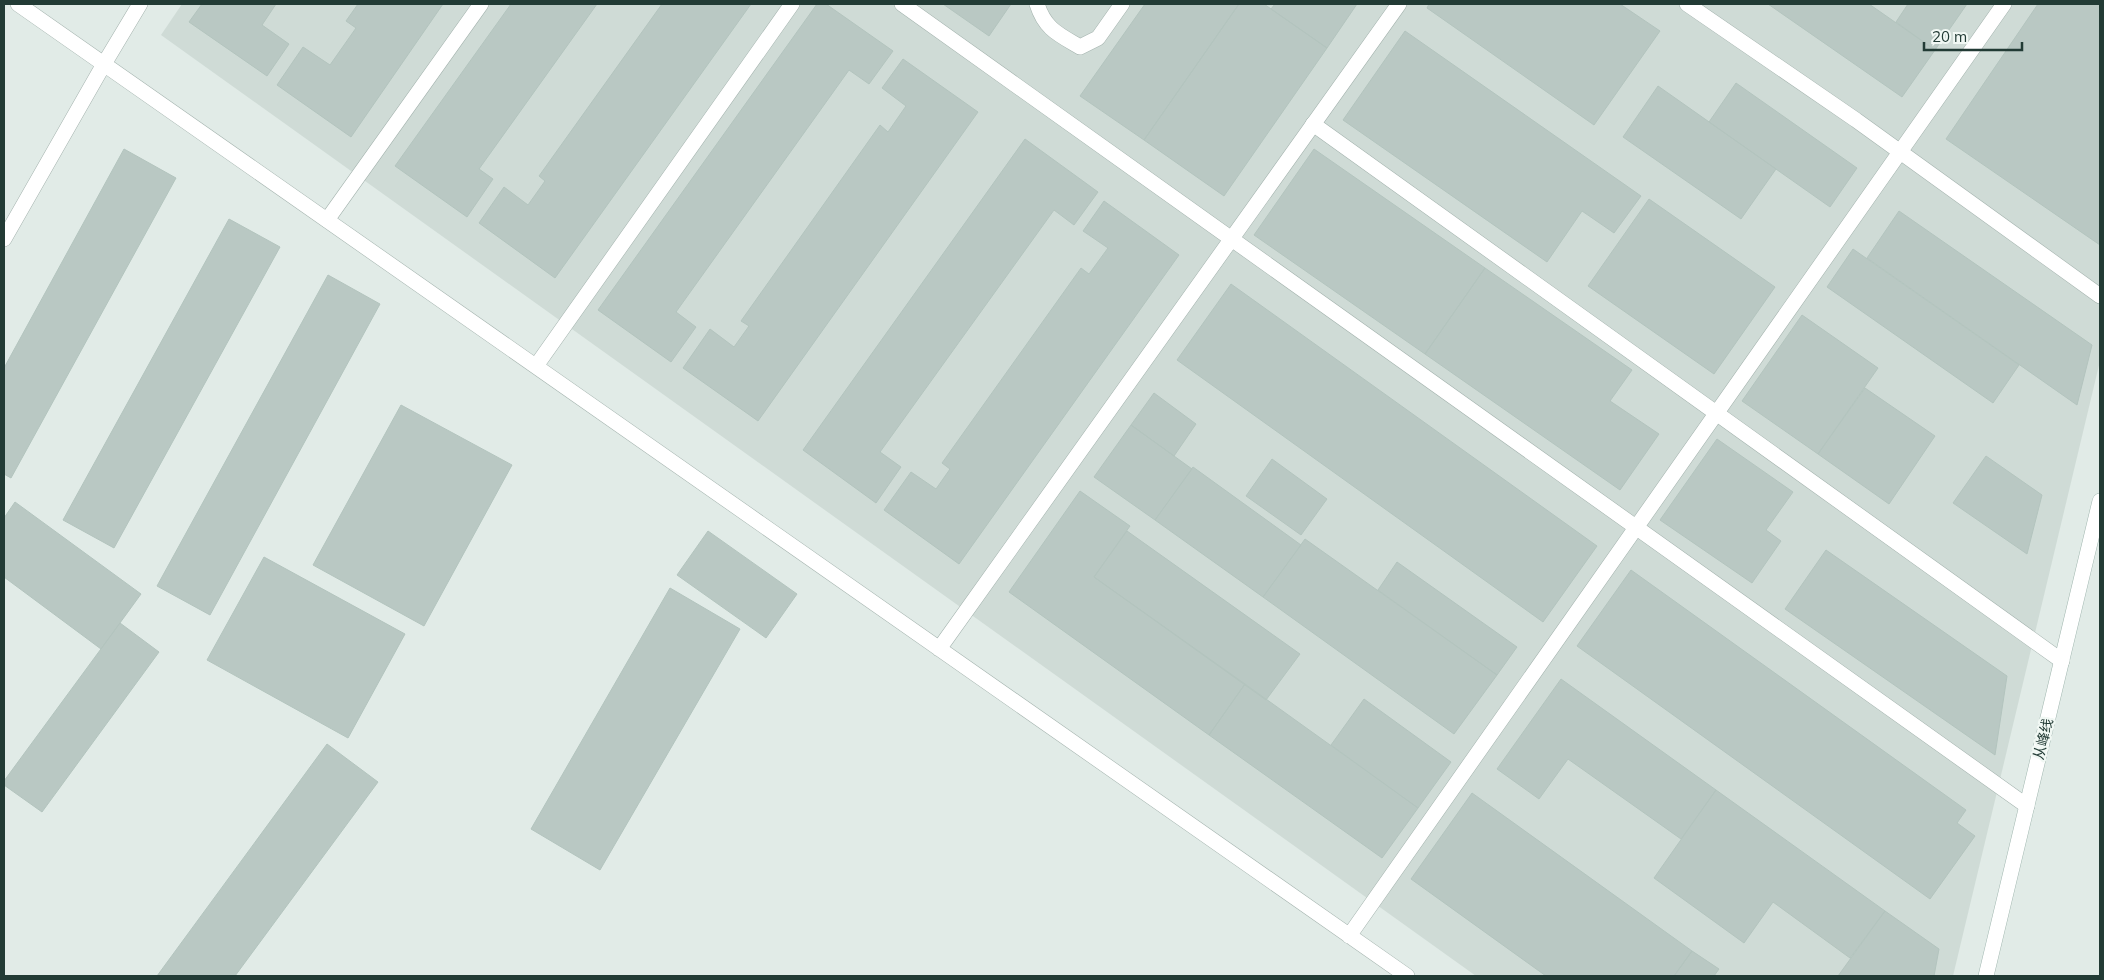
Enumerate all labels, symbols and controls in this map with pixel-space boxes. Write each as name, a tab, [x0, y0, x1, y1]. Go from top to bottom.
scale bar	[1924, 20, 2022, 52]
text: 20 m	[1932, 27, 1967, 46]
street label: 从峰线	[2029, 716, 2057, 762]

